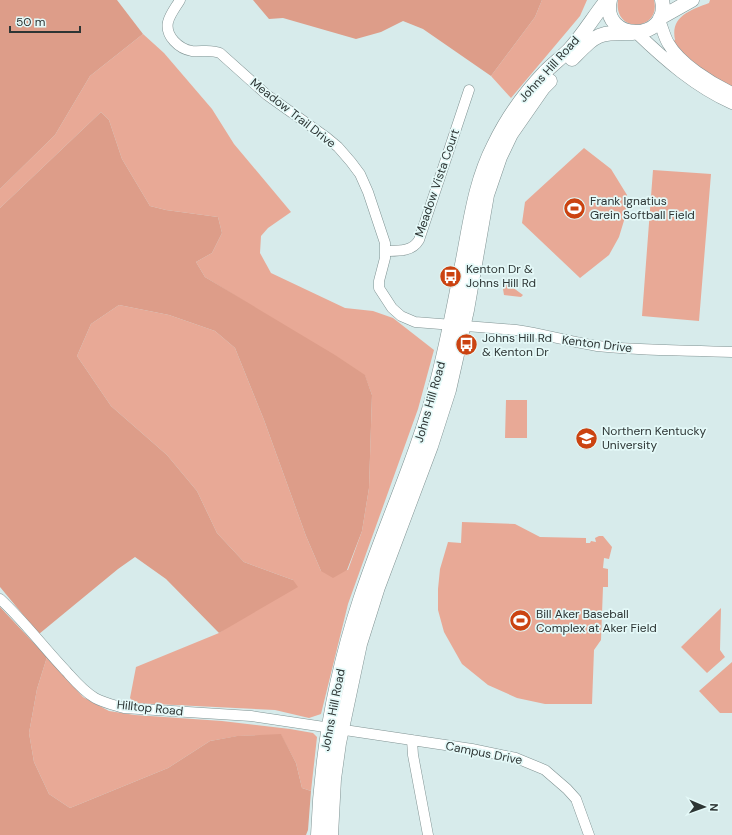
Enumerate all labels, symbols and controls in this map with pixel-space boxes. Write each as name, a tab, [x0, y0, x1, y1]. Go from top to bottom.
scale bar	[10, 8, 80, 34]
text: 50 m	[16, 14, 45, 30]
street label: Johns Hill Road	[515, 33, 583, 105]
street label: Meadow Trail Drive	[247, 75, 339, 152]
street label: Meadow Vista Court	[411, 127, 463, 239]
place label: Frank Ignatius Grein Softball Field	[590, 193, 695, 223]
sports icon: Frank Ignatius Grein Softball Field	[562, 195, 588, 221]
place label: Kenton Dr & Johns Hill Rd	[466, 261, 536, 291]
bus stop icon: Kenton Dr & Johns Hill Rd	[438, 263, 464, 289]
place label: Johns Hill Rd & Kenton Dr	[482, 330, 552, 360]
bus stop icon: Johns Hill Rd & Kenton Dr	[454, 332, 480, 358]
street label: Kenton Drive	[561, 332, 633, 356]
street label: Johns Hill Road	[411, 360, 449, 444]
place label: Northern Kentucky University	[602, 423, 707, 453]
school or university icon: Northern Kentucky University	[574, 425, 600, 451]
place label: Bill Aker Baseball Complex at Aker Field	[536, 606, 657, 636]
sports icon: Bill Aker Baseball Complex at Aker Field	[508, 608, 534, 634]
street label: Johns Hill Road	[317, 667, 349, 753]
street label: Hilltop Road	[116, 697, 184, 719]
street label: Campus Drive	[444, 738, 524, 768]
north arrow	[684, 787, 724, 827]
text: N	[707, 803, 721, 812]

